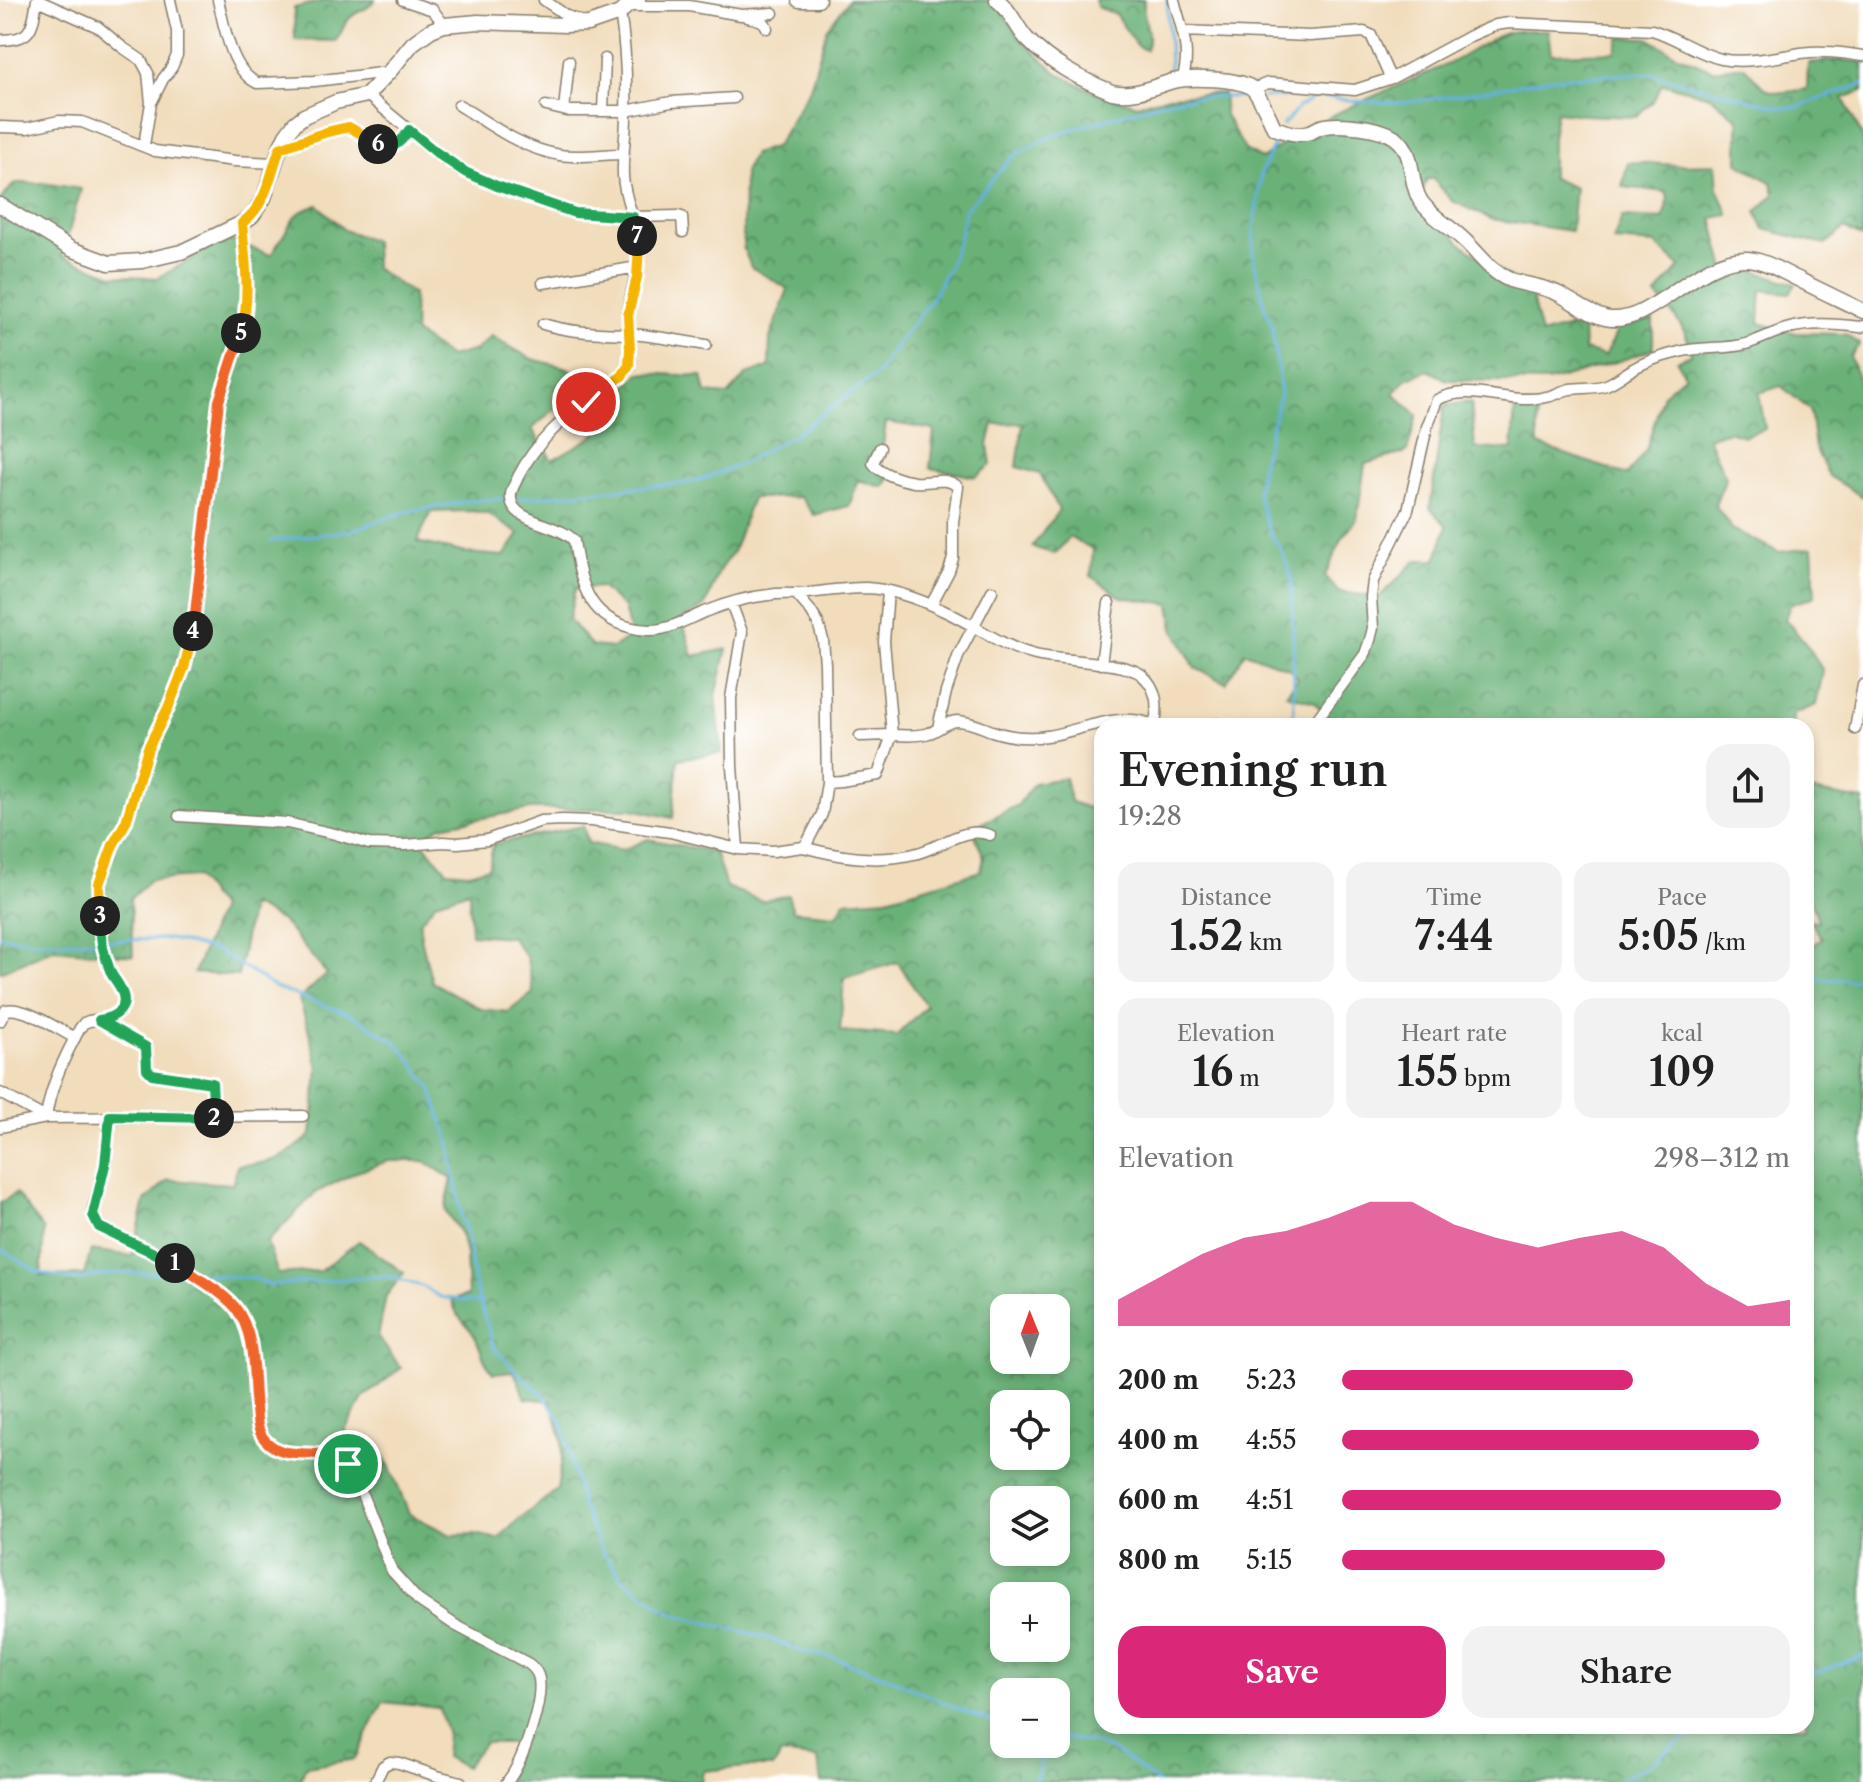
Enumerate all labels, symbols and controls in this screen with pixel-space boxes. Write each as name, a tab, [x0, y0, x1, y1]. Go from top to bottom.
pin: 6	[358, 124, 398, 164]
text: 6	[371, 130, 385, 157]
pin: 7	[617, 216, 657, 256]
text: 7	[631, 222, 643, 249]
pin: 5	[221, 313, 261, 353]
text: 5	[235, 319, 247, 346]
pin	[552, 368, 620, 436]
icon: check	[564, 380, 608, 424]
pin: 4	[173, 611, 213, 651]
text: 4	[186, 617, 200, 644]
text: Evening run	[1118, 743, 1388, 797]
button: share	[1706, 744, 1790, 828]
text: 19:28	[1118, 800, 1182, 832]
text: Distance	[1180, 884, 1272, 911]
text: Time	[1426, 884, 1482, 911]
text: Pace	[1657, 884, 1707, 911]
pin: 3	[80, 896, 120, 936]
text: 3	[94, 902, 106, 929]
text: 1.52	[1170, 911, 1243, 960]
text: 7:44	[1414, 911, 1494, 960]
text: 5:05	[1618, 911, 1699, 960]
text: km	[1243, 929, 1282, 956]
text: /km	[1699, 929, 1746, 956]
text: Elevation	[1177, 1020, 1275, 1047]
text: Heart rate	[1401, 1020, 1507, 1047]
text: kcal	[1661, 1020, 1703, 1047]
text: 16	[1192, 1047, 1233, 1096]
text: 155	[1397, 1047, 1458, 1096]
text: 109	[1649, 1047, 1715, 1096]
text: m	[1233, 1065, 1260, 1092]
text: bpm	[1458, 1065, 1511, 1092]
pin: 2	[194, 1098, 234, 1138]
text: 2	[208, 1104, 221, 1131]
text: Elevation	[1118, 1142, 1234, 1174]
text: 298–312 m	[1654, 1142, 1790, 1174]
pin: 1	[155, 1243, 195, 1283]
text: 1	[170, 1249, 180, 1276]
north arrow	[990, 1294, 1070, 1374]
map controls	[990, 1294, 1070, 1758]
text: 200 m	[1118, 1364, 1199, 1396]
text: 5:23	[1246, 1364, 1297, 1396]
button: locate	[990, 1390, 1070, 1470]
text: 400 m	[1118, 1424, 1199, 1456]
text: 4:55	[1246, 1424, 1297, 1456]
pin	[314, 1430, 382, 1498]
icon: arrive	[326, 1442, 370, 1486]
text: 600 m	[1118, 1484, 1199, 1516]
text: 4:51	[1246, 1484, 1293, 1516]
button: layers	[990, 1486, 1070, 1566]
text: 800 m	[1118, 1544, 1200, 1576]
text: 5:15	[1246, 1544, 1292, 1576]
button: +	[990, 1582, 1070, 1662]
button: Save	[1118, 1626, 1446, 1718]
button: Share	[1462, 1626, 1790, 1718]
button: −	[990, 1678, 1070, 1758]

